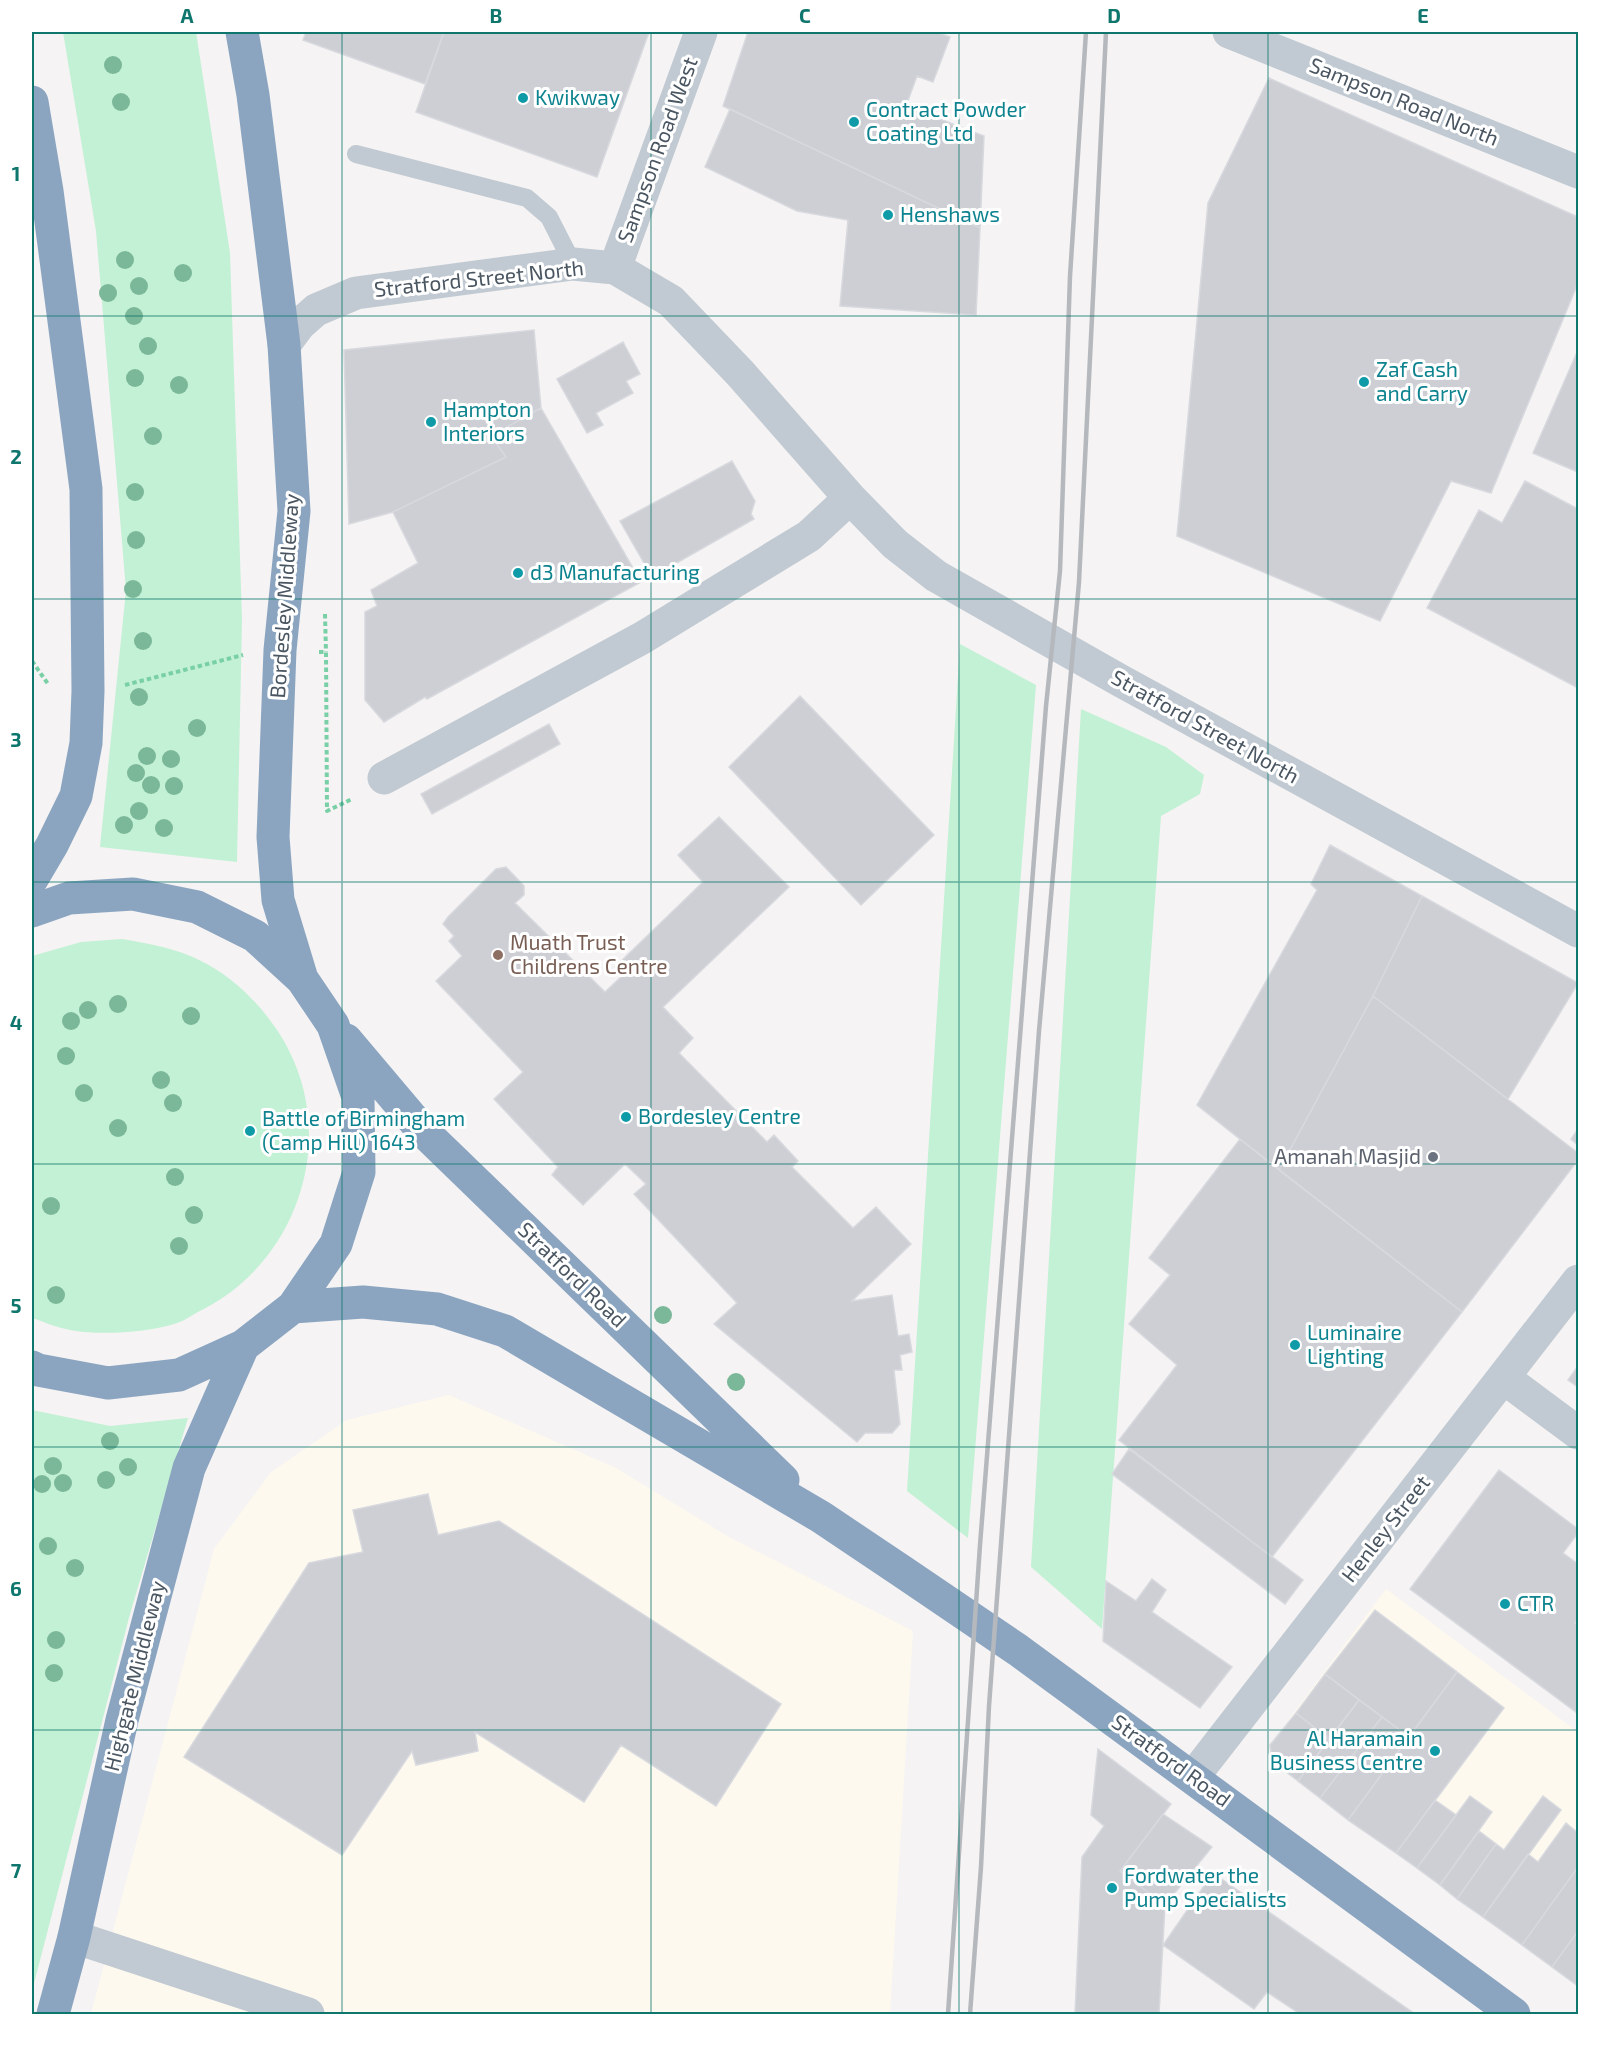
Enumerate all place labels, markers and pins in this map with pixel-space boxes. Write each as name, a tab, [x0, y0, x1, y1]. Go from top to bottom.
place label: Kwikway	[535, 84, 620, 109]
marker: Kwikway	[516, 91, 530, 105]
place label: Contract Powder Coating Ltd	[866, 96, 1027, 145]
marker: Contract Powder Coating Ltd	[847, 115, 861, 129]
place label: Henshaws	[900, 201, 1000, 226]
marker: Henshaws	[881, 208, 895, 222]
place label: Zaf Cash and Carry	[1376, 356, 1468, 405]
marker: Zaf Cash and Carry	[1357, 375, 1371, 389]
place label: Hampton Interiors	[443, 396, 531, 445]
marker: Hampton Interiors	[424, 415, 438, 429]
place label: d3 Manufacturing	[530, 559, 700, 584]
marker: d3 Manufacturing	[511, 566, 525, 580]
place label: Muath Trust Childrens Centre	[510, 929, 668, 978]
marker: Muath Trust Childrens Centre	[491, 948, 505, 962]
place label: Bordesley Centre	[638, 1103, 801, 1128]
place label: Battle of Birmingham (Camp Hill) 1643	[262, 1105, 465, 1154]
marker: Bordesley Centre	[619, 1110, 633, 1124]
marker: Battle of Birmingham (Camp Hill) 1643	[243, 1124, 257, 1138]
place label: Amanah Masjid	[1274, 1143, 1421, 1169]
marker: Amanah Masjid	[1426, 1150, 1440, 1164]
place label: Luminaire Lighting	[1307, 1319, 1402, 1368]
marker: Luminaire Lighting	[1288, 1338, 1302, 1352]
place label: CTR	[1517, 1590, 1554, 1615]
marker: CTR	[1498, 1597, 1512, 1611]
place label: Al Haramain Business Centre	[1270, 1725, 1423, 1774]
marker: Al Haramain Business Centre	[1428, 1744, 1442, 1758]
place label: Fordwater the Pump Specialists	[1124, 1862, 1287, 1911]
marker: Fordwater the Pump Specialists	[1105, 1881, 1119, 1895]

